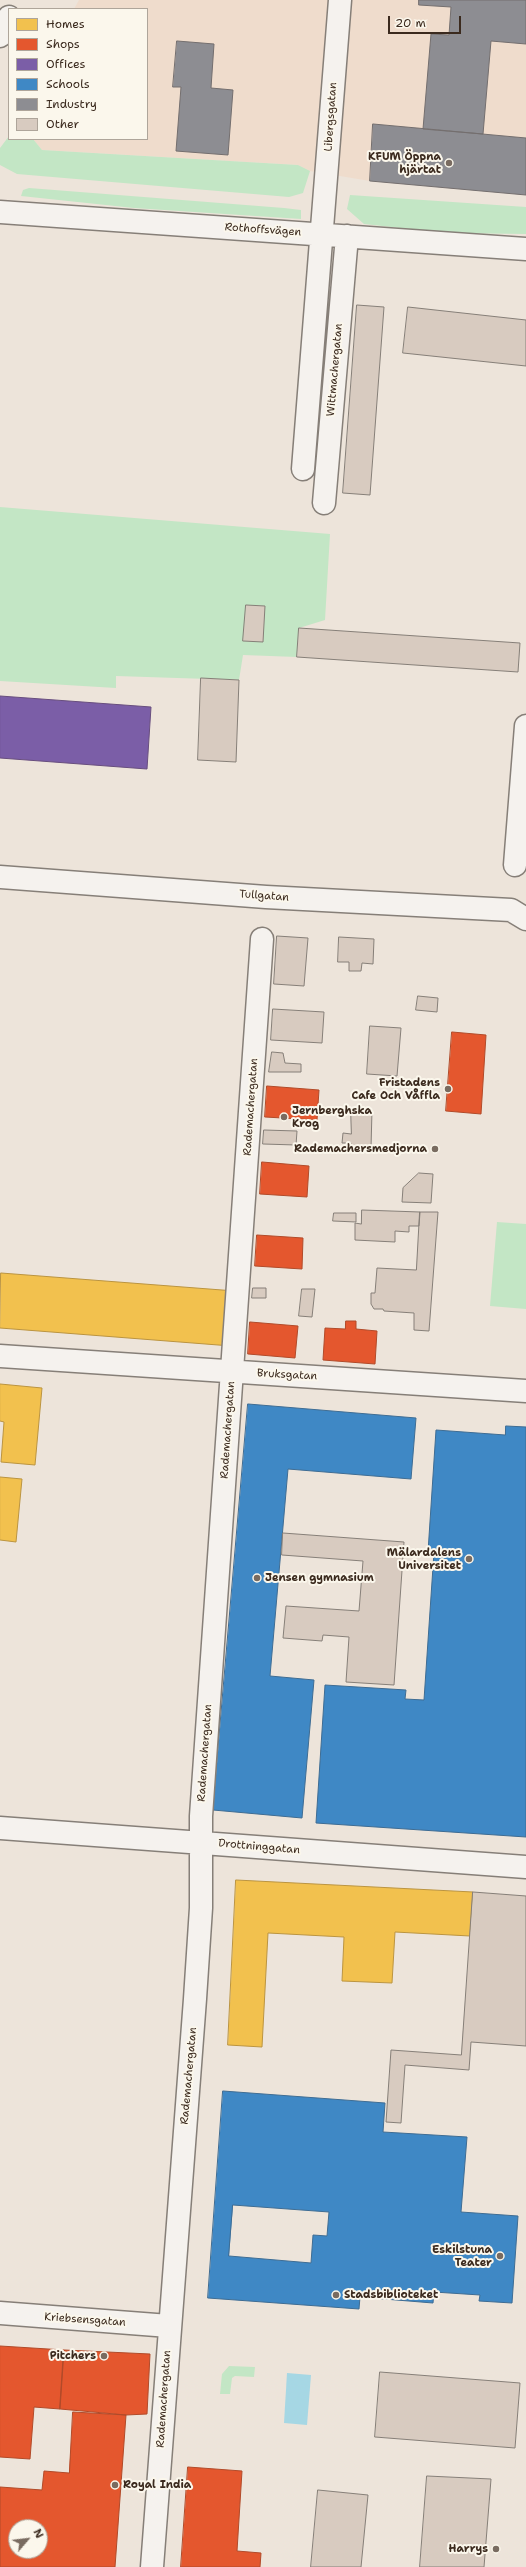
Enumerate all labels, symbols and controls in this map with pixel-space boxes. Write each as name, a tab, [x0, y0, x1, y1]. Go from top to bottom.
legend	[8, 8, 148, 140]
scale bar	[390, 8, 463, 34]
text: 20 m	[395, 15, 426, 31]
text: Homes	[46, 16, 85, 32]
text: Shops	[46, 36, 80, 52]
text: Offices	[46, 56, 86, 72]
text: Schools	[46, 76, 90, 92]
street label: Libergsgatan	[322, 82, 340, 152]
text: Industry	[46, 96, 97, 112]
text: Other	[46, 116, 79, 132]
place label: KFUM Öppna hjärtat	[368, 150, 441, 176]
marker: KFUM Öppna hjärtat	[444, 158, 454, 168]
street label: Rothoffsvägen	[224, 221, 302, 239]
street label: Wittmachergatan	[324, 323, 346, 417]
street label: Tullgatan	[239, 888, 289, 904]
street label: Rademachergatan	[241, 1058, 261, 1156]
place label: Fristadens Cafe Och Våffla	[351, 1076, 440, 1102]
marker: Fristadens Cafe Och Våffla	[443, 1084, 453, 1094]
place label: Jernberghska Krog	[292, 1104, 372, 1130]
marker: Jernberghska Krog	[279, 1112, 289, 1122]
place label: Rademachersmedjorna	[294, 1142, 427, 1156]
marker: Rademachersmedjorna	[430, 1144, 440, 1154]
street label: Bruksgatan	[256, 1367, 318, 1383]
street label: Rademachergatan	[218, 1381, 238, 1479]
place label: Mälardalens Universitet	[387, 1546, 461, 1572]
marker: Mälardalens Universitet	[464, 1554, 474, 1564]
place label: Jensen gymnasium	[265, 1571, 374, 1585]
marker: Jensen gymnasium	[252, 1573, 262, 1583]
street label: Rademachergatan	[195, 1704, 215, 1802]
street label: Drottninggatan	[218, 1837, 300, 1857]
street label: Rademachergatan	[178, 2027, 200, 2125]
place label: Eskilstuna Teater	[432, 2243, 492, 2269]
marker: Eskilstuna Teater	[495, 2251, 505, 2261]
place label: Stadsbiblioteket	[344, 2288, 438, 2302]
marker: Stadsbiblioteket	[331, 2290, 341, 2300]
street label: Kriebsensgatan	[44, 2311, 126, 2329]
place label: Pitchers	[50, 2349, 96, 2363]
street label: Rademachergatan	[154, 2350, 174, 2448]
marker: Pitchers	[99, 2351, 109, 2361]
place label: Royal India	[123, 2478, 191, 2492]
marker: Royal India	[110, 2480, 120, 2490]
north arrow	[8, 2519, 48, 2559]
text: N	[29, 2526, 47, 2541]
place label: Harrys	[449, 2542, 488, 2556]
marker: Harrys	[491, 2544, 501, 2554]

